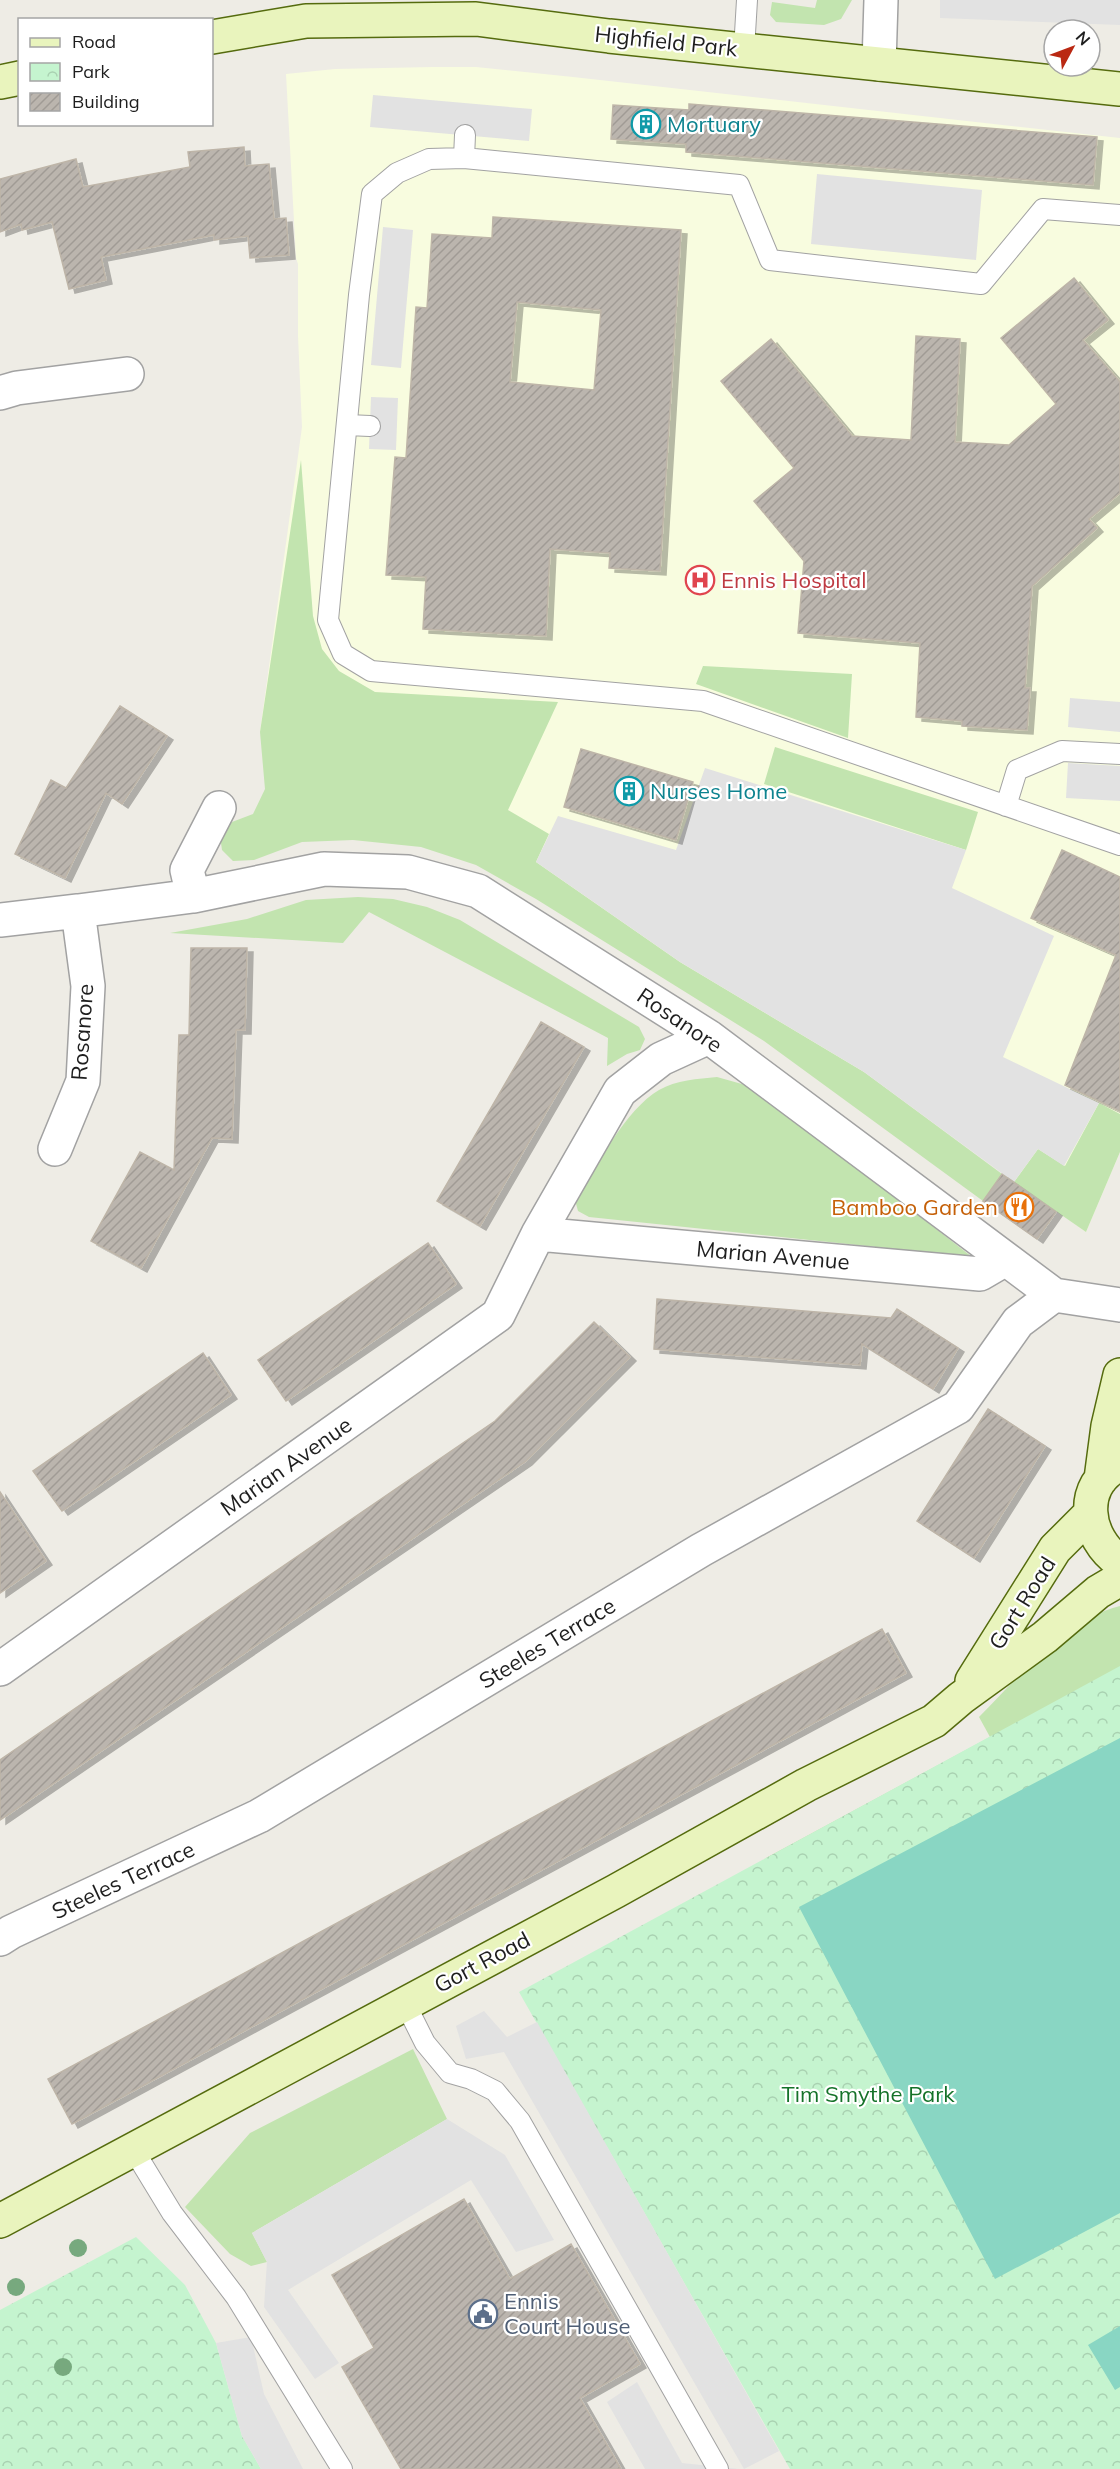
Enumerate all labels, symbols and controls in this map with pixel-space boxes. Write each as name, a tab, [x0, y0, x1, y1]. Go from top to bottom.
legend	[18, 18, 213, 126]
north arrow	[1042, 18, 1102, 78]
street label: Highfield Park	[593, 20, 739, 62]
text: N	[1072, 27, 1095, 49]
text: Road	[72, 30, 116, 53]
text: Park	[72, 60, 111, 83]
text: Building	[72, 90, 140, 113]
building icon: Mortuary	[630, 108, 662, 140]
place label: Mortuary	[667, 110, 761, 138]
hospital icon: Ennis Hospital	[684, 564, 716, 596]
place label: Ennis Hospital	[721, 566, 867, 594]
building icon: Nurses Home	[613, 775, 645, 807]
place label: Nurses Home	[650, 777, 787, 805]
street label: Rosanore	[632, 981, 728, 1059]
street label: Rosanore	[65, 983, 99, 1081]
restaurant icon: Bamboo Garden	[1003, 1191, 1035, 1223]
place label: Bamboo Garden	[831, 1193, 998, 1221]
street label: Marian Avenue	[695, 1234, 851, 1276]
street label: Marian Avenue	[215, 1410, 357, 1522]
street label: Gort Road	[982, 1551, 1062, 1655]
street label: Steeles Terrace	[474, 1591, 620, 1695]
street label: Steeles Terrace	[47, 1835, 199, 1925]
street label: Gort Road	[429, 1925, 535, 1999]
park label: Tim Smythe Park	[782, 2080, 955, 2108]
place label: Ennis Court House	[504, 2287, 631, 2340]
public building icon: Ennis Court House	[467, 2298, 499, 2330]

